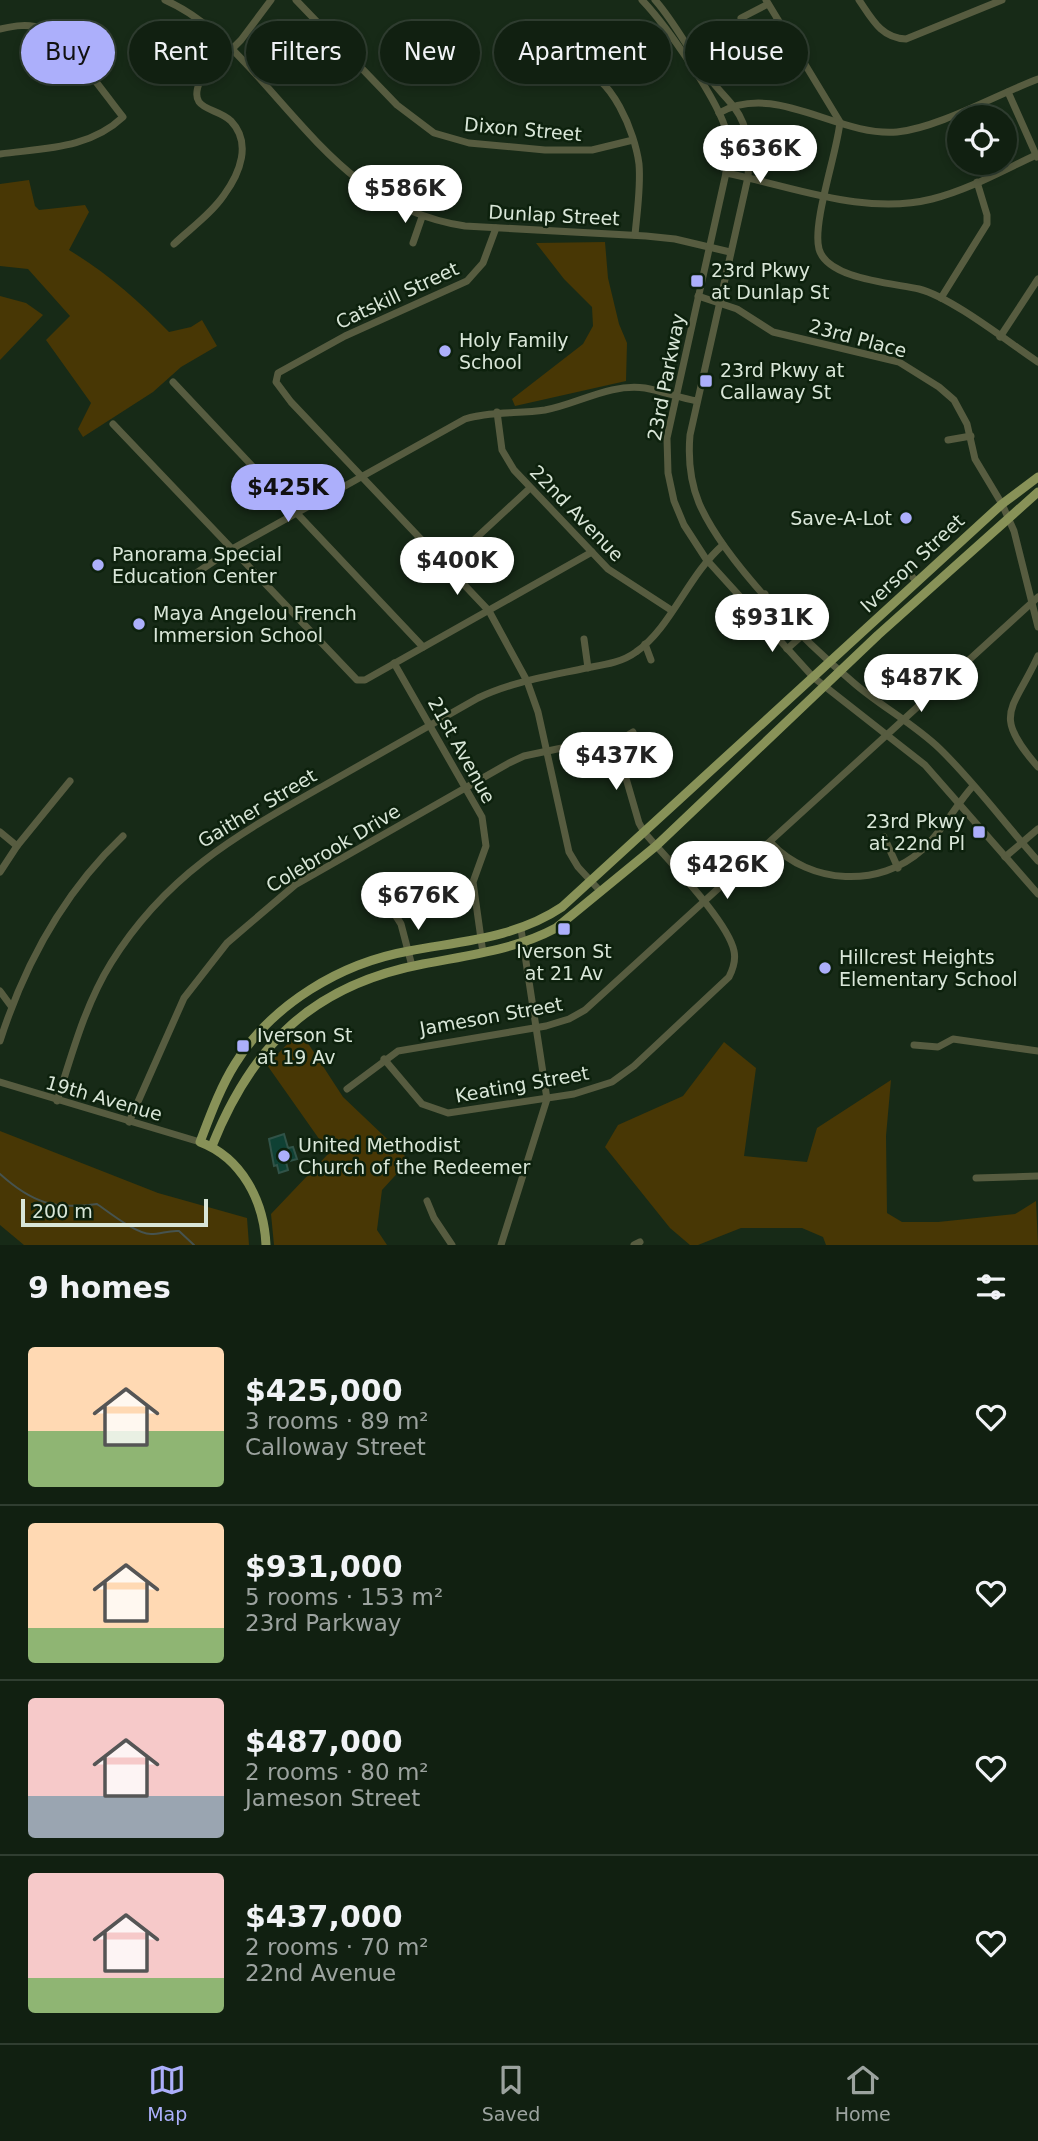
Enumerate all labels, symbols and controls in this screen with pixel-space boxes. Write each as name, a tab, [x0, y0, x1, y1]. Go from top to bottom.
chip: Buy	[21, 21, 115, 84]
chip: Rent	[129, 21, 232, 84]
chip: Filters	[246, 21, 366, 84]
chip: New	[380, 21, 480, 84]
chip: Apartment	[494, 21, 671, 84]
chip: House	[685, 21, 808, 84]
map controls	[947, 105, 1017, 175]
button: locate	[947, 105, 1017, 175]
street label: Dixon Street	[463, 113, 583, 145]
pin: $636K	[711, 125, 809, 185]
text: $636K	[719, 135, 801, 161]
pin: $586K	[356, 166, 454, 225]
text: $586K	[364, 175, 446, 201]
street label: Dunlap Street	[488, 201, 620, 229]
street label: Catskill Street	[332, 257, 462, 333]
place label: 23rd Pkwy at Dunlap St	[711, 259, 829, 303]
marker: 23rd Pkwy at Dunlap St	[689, 273, 705, 289]
street label: 23rd Parkway	[643, 311, 689, 443]
street label: 23rd Place	[807, 314, 909, 362]
place label: Holy Family School	[459, 329, 569, 373]
marker: Holy Family School	[437, 343, 453, 359]
place label: 23rd Pkwy at Callaway St	[720, 359, 844, 403]
marker: 23rd Pkwy at Callaway St	[698, 373, 714, 389]
street label: 22nd Avenue	[526, 460, 628, 566]
pin: $425K	[239, 464, 337, 524]
text: $425K	[247, 474, 329, 500]
place label: Save-A-Lot	[790, 507, 892, 529]
street label: Iverson Street	[856, 509, 968, 617]
marker: Save-A-Lot	[898, 510, 914, 526]
pin: $400K	[408, 538, 506, 597]
place label: Panorama Special Education Center	[112, 543, 282, 587]
text: $400K	[416, 547, 498, 573]
marker: Panorama Special Education Center	[90, 557, 106, 573]
pin: $931K	[723, 594, 821, 654]
place label: Maya Angelou French Immersion School	[153, 602, 357, 646]
text: $931K	[731, 604, 813, 630]
marker: Maya Angelou French Immersion School	[131, 616, 147, 632]
pin: $487K	[872, 654, 970, 714]
text: $487K	[880, 664, 962, 690]
street label: 21st Avenue	[424, 693, 500, 807]
pin: $437K	[567, 732, 665, 792]
text: $437K	[575, 742, 657, 768]
street label: Gaither Street	[194, 764, 320, 852]
street label: Colebrook Drive	[262, 799, 404, 897]
place label: 23rd Pkwy at 22nd Pl	[866, 810, 965, 854]
marker: 23rd Pkwy at 22nd Pl	[971, 824, 987, 840]
pin: $426K	[678, 842, 776, 901]
text: $426K	[686, 851, 768, 877]
pin: $676K	[369, 872, 467, 932]
text: $676K	[377, 882, 459, 908]
marker: Iverson St at 21 Av	[556, 921, 572, 937]
place label: Iverson St at 21 Av	[516, 940, 612, 984]
place label: Hillcrest Heights Elementary School	[839, 946, 1017, 990]
marker: Hillcrest Heights Elementary School	[817, 960, 833, 976]
street label: Jameson Street	[417, 993, 564, 1040]
place label: Iverson St at 19 Av	[257, 1024, 352, 1068]
marker: Iverson St at 19 Av	[235, 1038, 251, 1054]
street label: Keating Street	[453, 1061, 591, 1107]
street label: 19th Avenue	[43, 1071, 165, 1125]
place label: United Methodist Church of the Redeemer	[298, 1134, 531, 1178]
marker: United Methodist Church of the Redeemer	[276, 1148, 292, 1164]
scale bar	[21, 1196, 208, 1228]
text: 200 m	[32, 1200, 93, 1222]
icon: filters	[972, 1268, 1010, 1306]
text: 9 homes	[28, 1270, 171, 1305]
text: $425,000	[245, 1373, 403, 1408]
icon: home	[84, 1375, 168, 1459]
icon: heart	[972, 1398, 1010, 1436]
text: 3 rooms · 89 m²	[245, 1408, 429, 1434]
text: Calloway Street	[245, 1434, 426, 1460]
text: $931,000	[245, 1549, 403, 1584]
icon: home	[84, 1551, 168, 1635]
icon: heart	[972, 1574, 1010, 1612]
text: 5 rooms · 153 m²	[245, 1584, 443, 1610]
text: 23rd Parkway	[245, 1610, 401, 1636]
text: $487,000	[245, 1724, 403, 1759]
icon: home	[84, 1726, 168, 1810]
icon: heart	[972, 1749, 1010, 1787]
text: 2 rooms · 80 m²	[245, 1759, 429, 1785]
text: Jameson Street	[245, 1785, 420, 1811]
text: $437,000	[245, 1899, 403, 1934]
icon: home	[84, 1901, 168, 1985]
icon: heart	[972, 1924, 1010, 1962]
text: 2 rooms · 70 m²	[245, 1934, 429, 1960]
text: 22nd Avenue	[245, 1960, 396, 1986]
tab: Map	[147, 2061, 187, 2125]
tab: Saved	[482, 2061, 540, 2125]
tab: Home	[835, 2061, 891, 2125]

